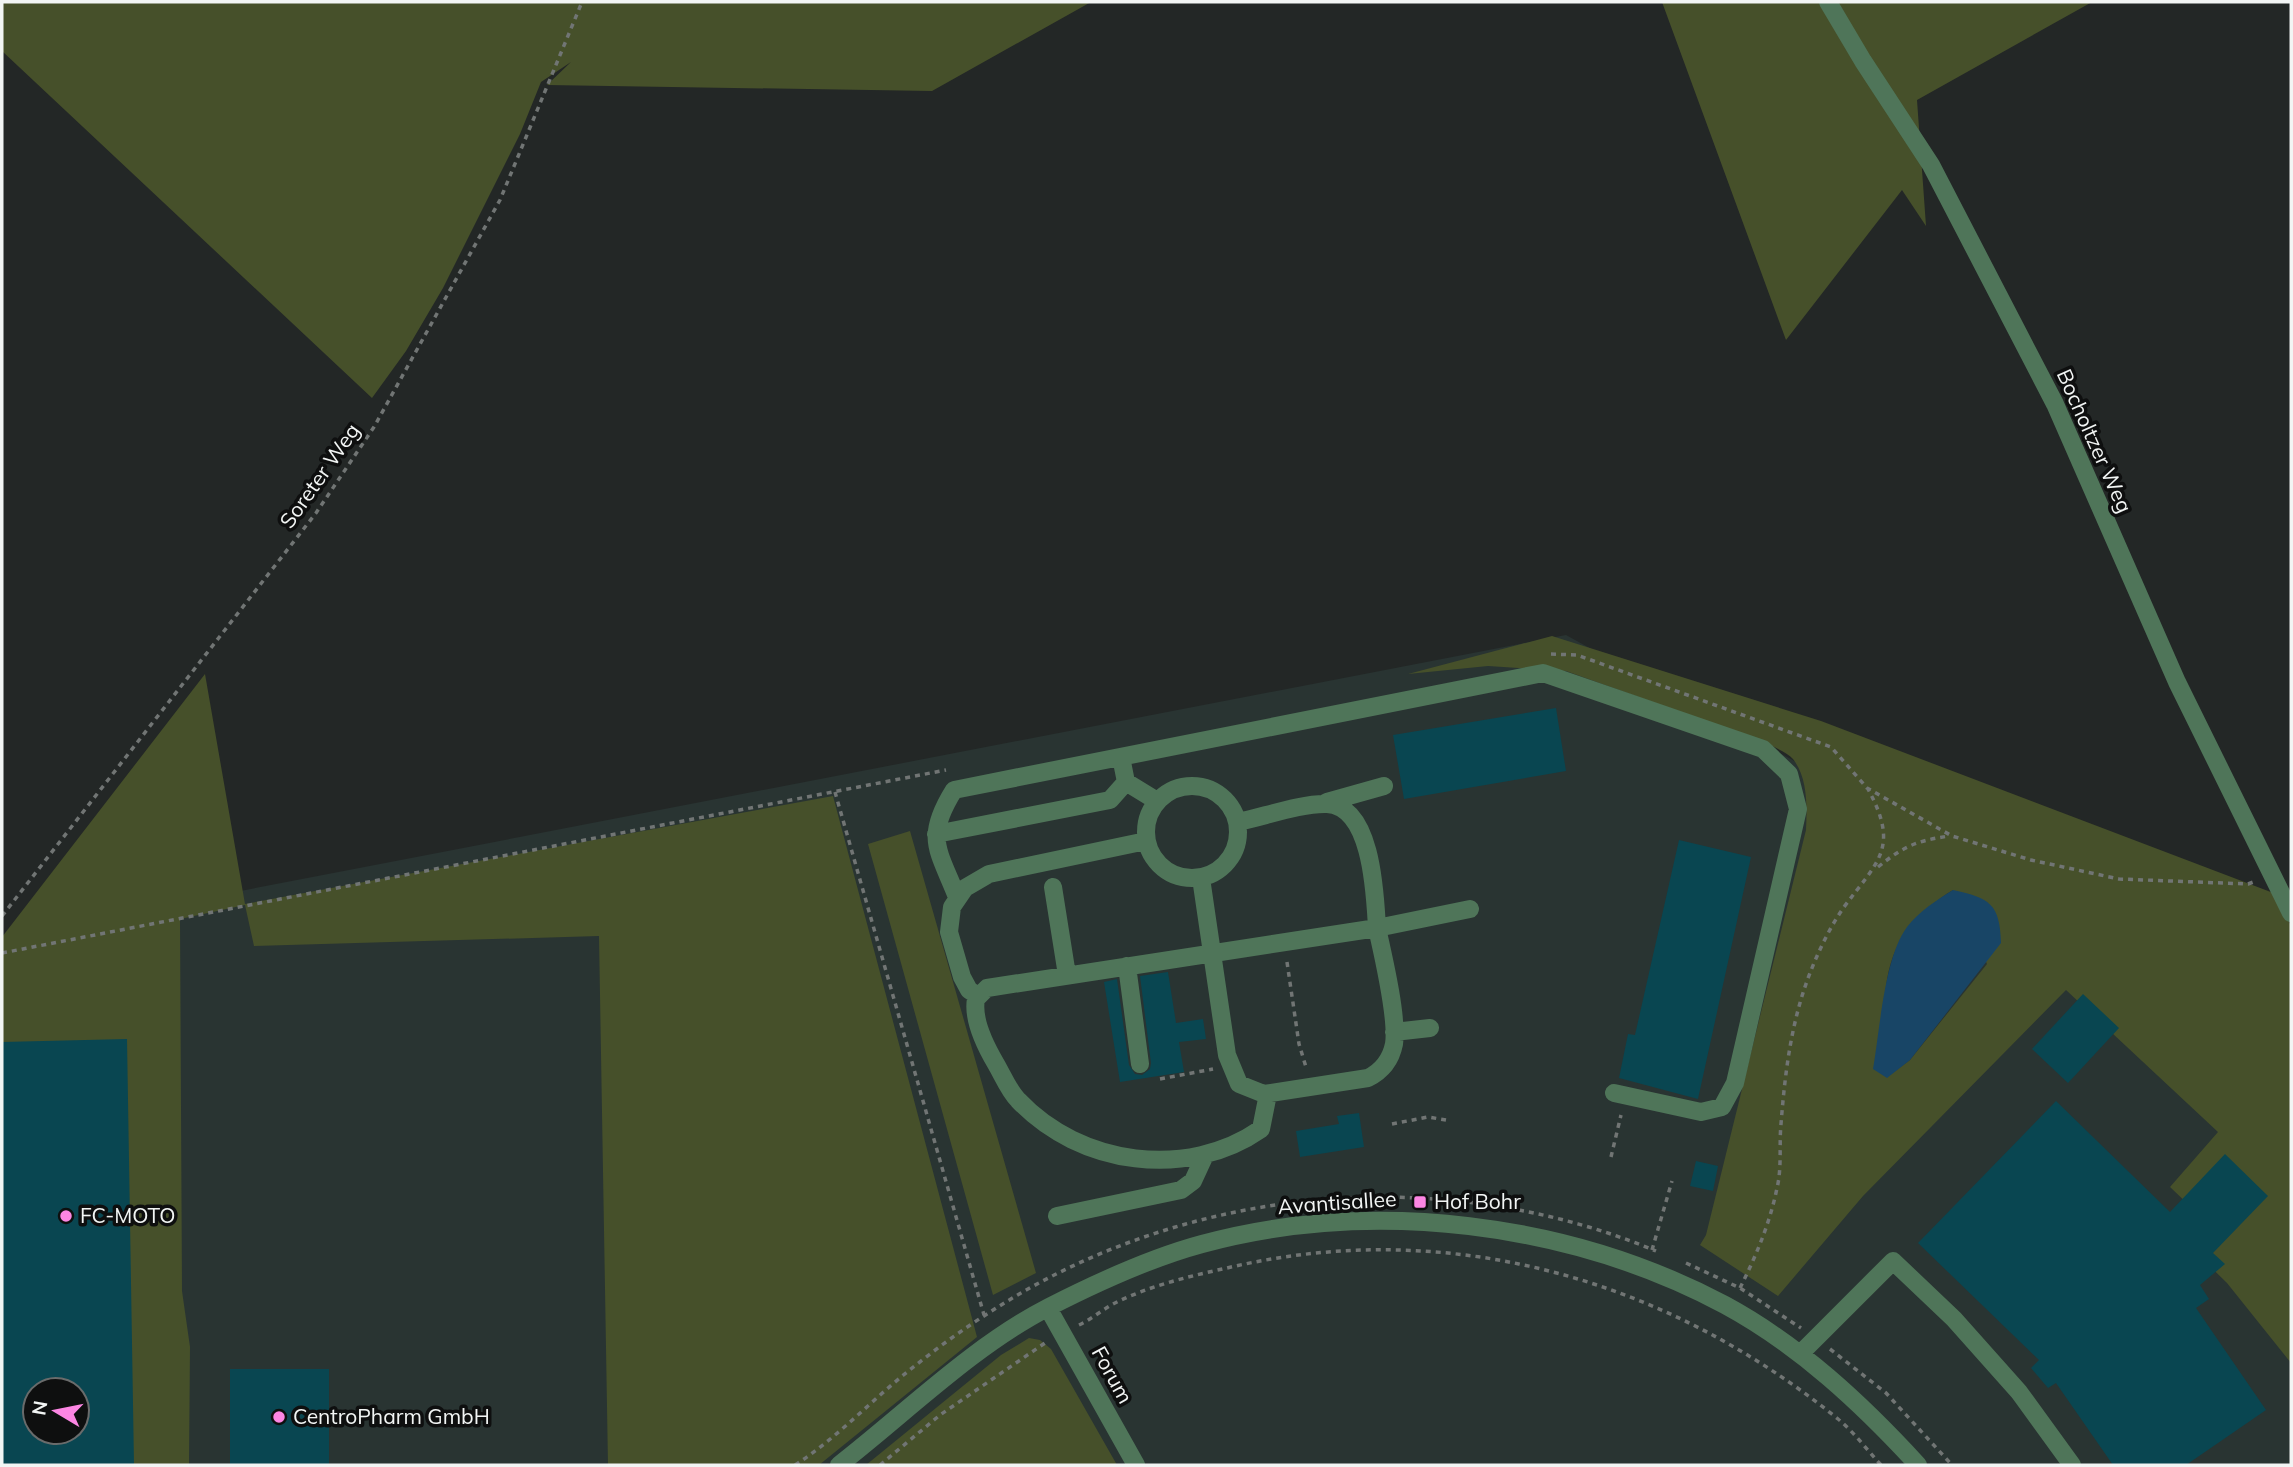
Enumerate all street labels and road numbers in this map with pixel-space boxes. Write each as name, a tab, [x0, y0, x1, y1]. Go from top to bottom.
street label: Bocholtzer Weg	[2052, 365, 2138, 517]
street label: Soreter Weg	[274, 418, 365, 533]
street label: Avantisallee	[1277, 1185, 1397, 1219]
street label: Forum	[1087, 1341, 1139, 1408]

